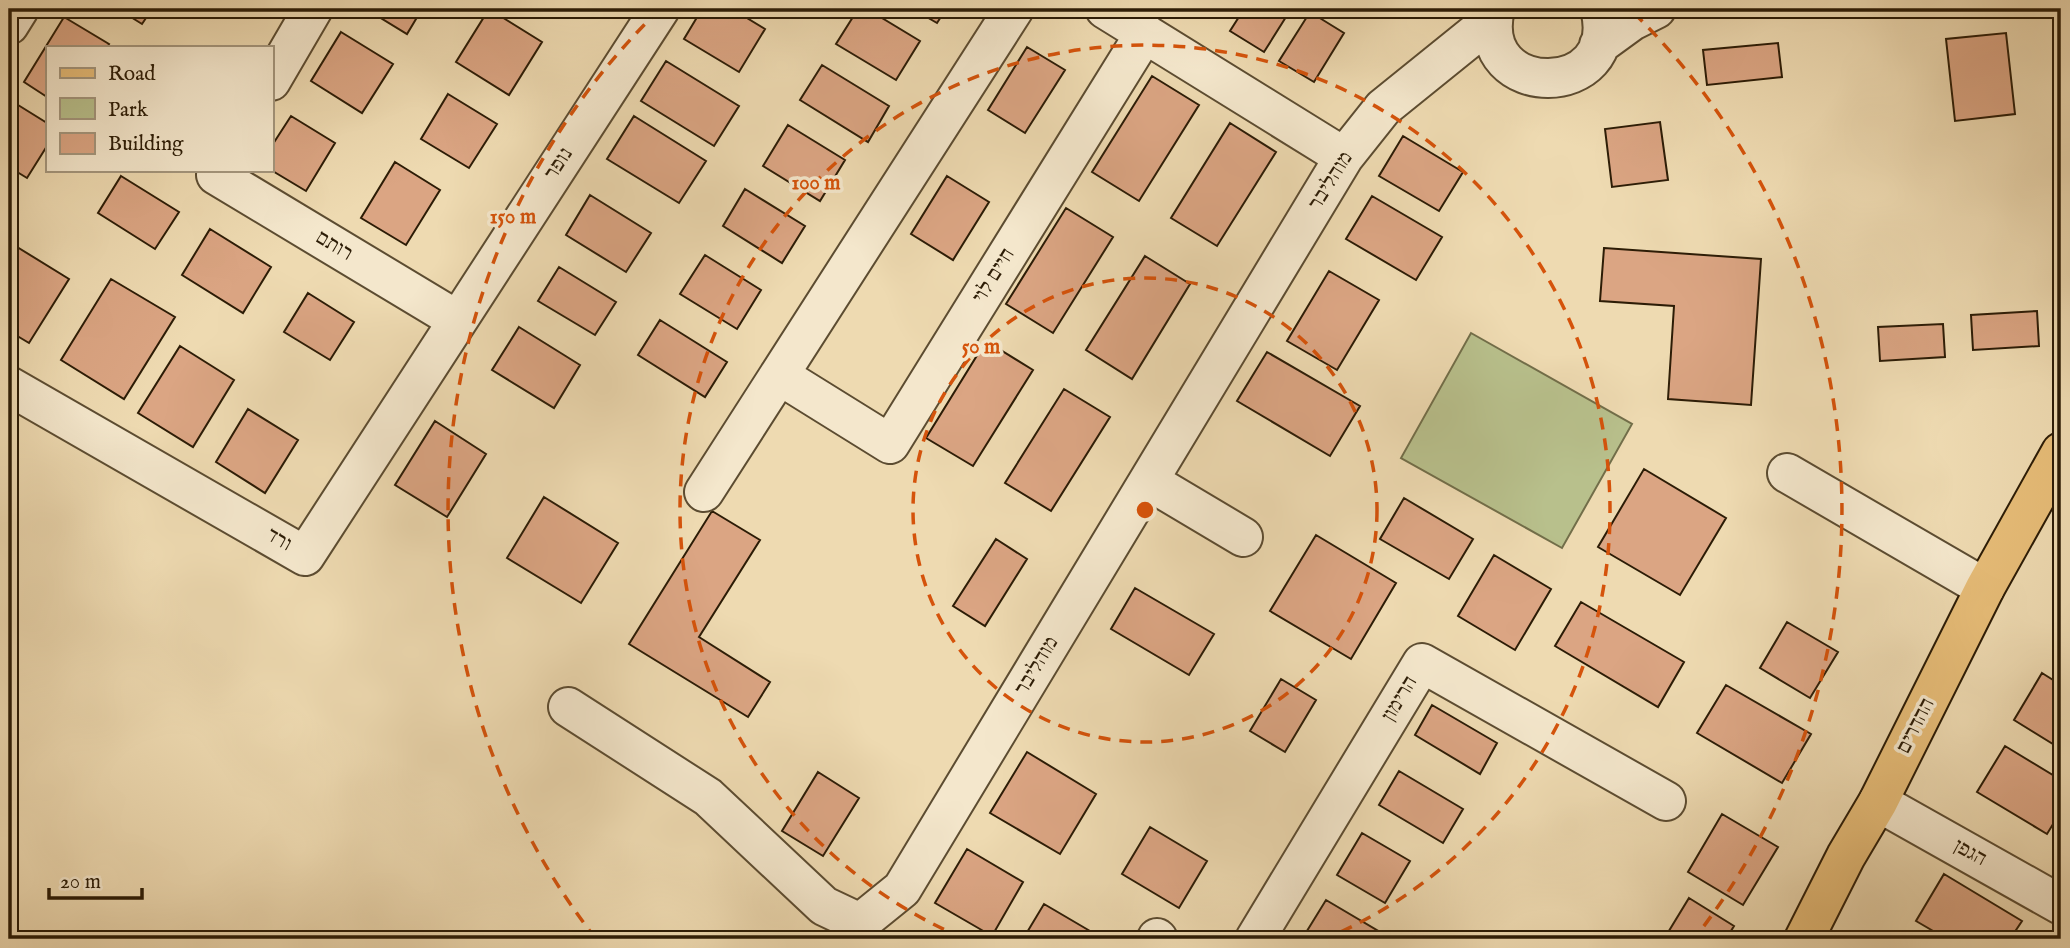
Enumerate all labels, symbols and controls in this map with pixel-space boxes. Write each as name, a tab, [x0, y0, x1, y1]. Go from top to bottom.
legend	[46, 46, 273, 172]
text: Road	[108, 61, 156, 88]
text: Park	[108, 97, 149, 124]
text: Building	[108, 131, 184, 158]
street label: נופר	[539, 143, 579, 185]
street label: מוהליבר	[1303, 147, 1359, 215]
text: 100 m	[791, 170, 841, 197]
text: 150 m	[490, 204, 537, 231]
street label: רותם	[310, 224, 358, 268]
street label: חיים לוי	[967, 243, 1021, 309]
text: 50 m	[962, 334, 1001, 361]
centre of rings	[1133, 498, 1157, 522]
street label: ורד	[261, 522, 297, 558]
street label: מוהליבר	[1009, 632, 1065, 700]
street label: הרימון	[1376, 671, 1424, 727]
street label: ההדרים	[1891, 694, 1941, 758]
street label: הגפן	[1949, 833, 1991, 873]
scale bar	[49, 857, 142, 901]
text: 20 m	[60, 869, 101, 896]

